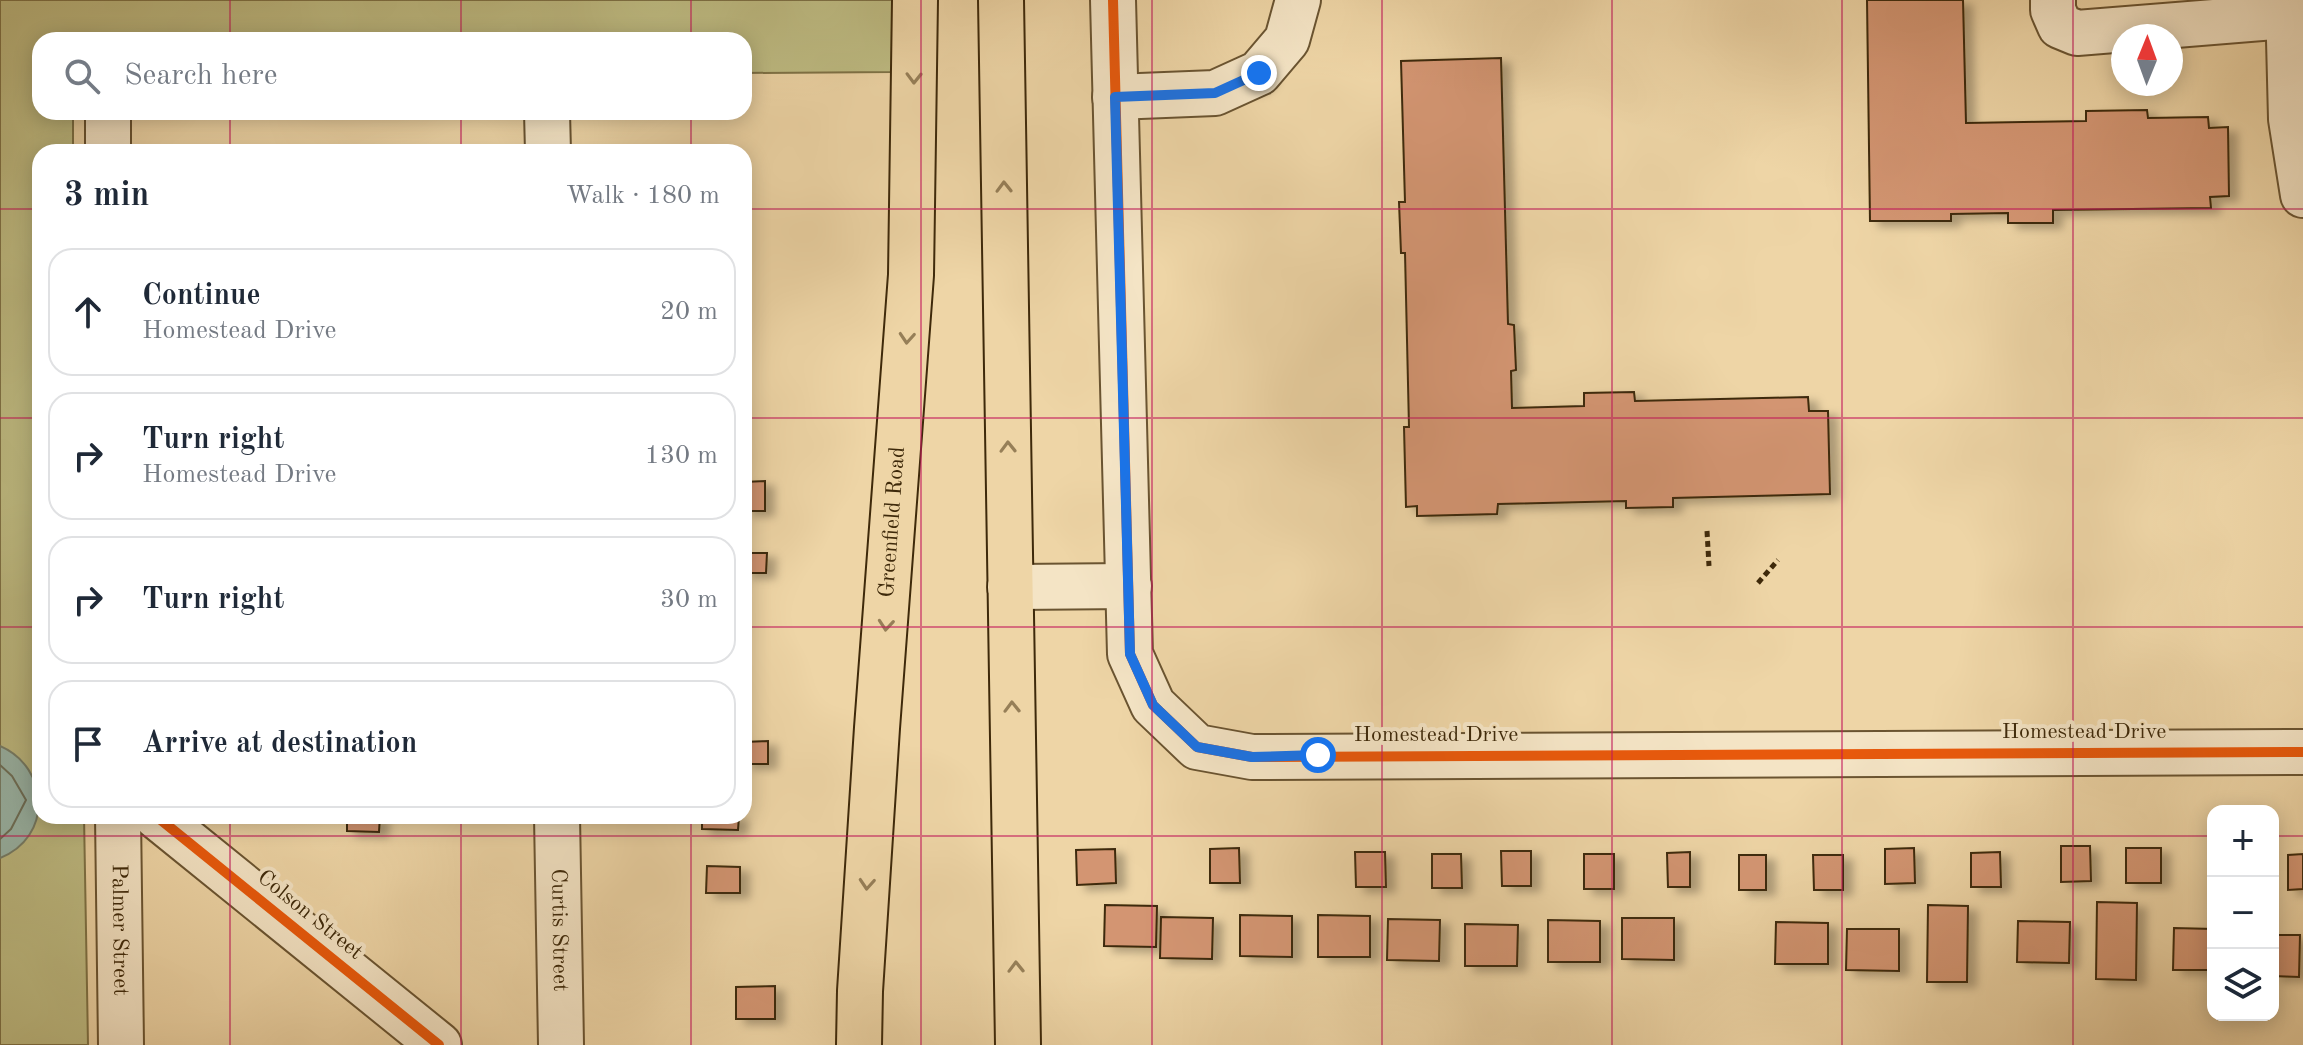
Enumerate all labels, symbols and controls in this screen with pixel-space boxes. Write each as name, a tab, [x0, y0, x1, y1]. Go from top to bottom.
north arrow	[2111, 24, 2183, 96]
search box	[32, 32, 752, 120]
icon: search	[60, 54, 104, 98]
route end	[1241, 55, 1277, 91]
text: Search here	[124, 61, 278, 91]
one-way arrow	[905, 72, 922, 85]
text: 3 min	[64, 179, 149, 213]
one-way arrow	[995, 180, 1013, 193]
text: Walk · 180 m	[566, 183, 720, 209]
text: Continue	[142, 281, 261, 311]
icon: ahead	[66, 290, 110, 334]
text: 20 m	[660, 299, 718, 325]
text: Homestead Drive	[142, 318, 336, 344]
one-way arrow	[899, 332, 916, 345]
text: Turn right	[142, 425, 284, 455]
icon: right	[66, 434, 110, 478]
one-way arrow	[999, 440, 1017, 453]
text: 130 m	[645, 443, 718, 469]
street label: Greenfield Road	[876, 446, 909, 598]
text: Homestead Drive	[142, 462, 336, 488]
icon: right	[66, 578, 110, 622]
text: Turn right	[142, 585, 284, 615]
text: 30 m	[660, 587, 718, 613]
one-way arrow	[878, 619, 895, 632]
one-way arrow	[1004, 700, 1021, 713]
street label: Homestead Drive	[2002, 721, 2166, 743]
icon: arrive	[66, 722, 110, 766]
street label: Homestead Drive	[1354, 724, 1518, 746]
text: Arrive at destination	[142, 729, 417, 759]
route start	[1300, 737, 1336, 773]
map controls	[2207, 805, 2279, 1021]
button: +	[2207, 805, 2279, 877]
street label: Palmer Street	[108, 864, 131, 996]
street label: Colson Street	[253, 866, 367, 964]
street label: Curtis Street	[547, 868, 571, 992]
button: −	[2207, 877, 2279, 949]
one-way arrow	[859, 878, 876, 891]
button: layers	[2207, 949, 2279, 1021]
one-way arrow	[1008, 960, 1025, 973]

